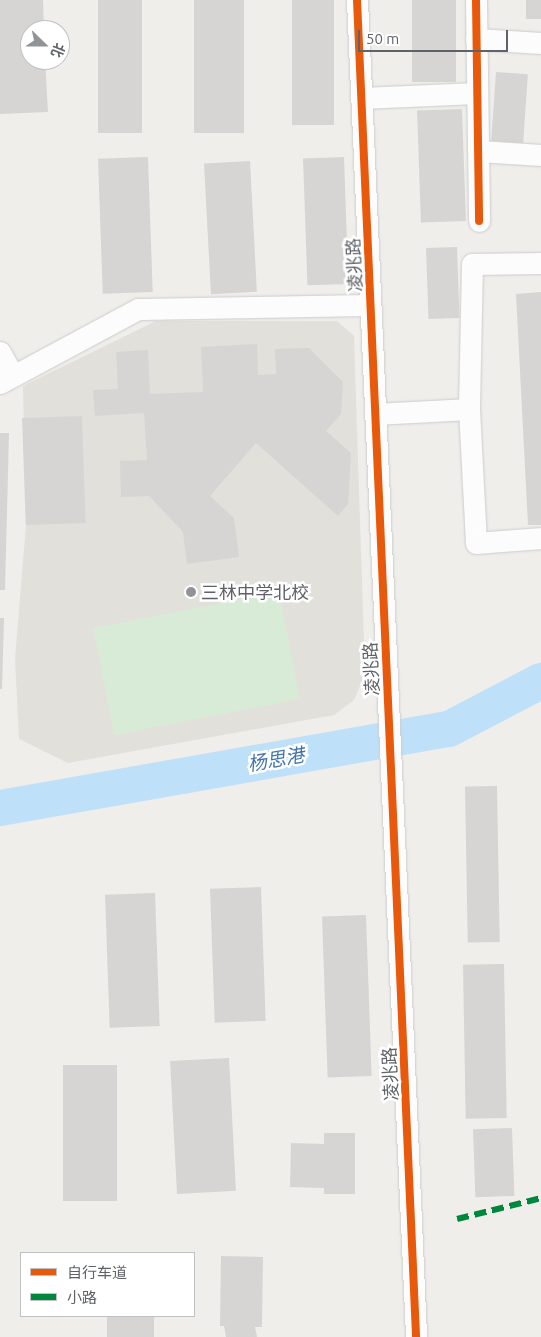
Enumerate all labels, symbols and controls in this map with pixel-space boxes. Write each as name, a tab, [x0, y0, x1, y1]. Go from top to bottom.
north arrow	[20, 20, 70, 70]
scale bar	[361, 20, 511, 52]
text: 50 m	[366, 30, 399, 47]
text: 北	[48, 41, 68, 60]
street label: 凌兆路	[342, 237, 366, 293]
place label: 三林中学北校	[201, 581, 309, 603]
marker: 三林中学北校	[185, 586, 197, 598]
street label: 凌兆路	[359, 641, 383, 697]
water label: 杨思港	[246, 744, 306, 776]
street label: 凌兆路	[378, 1046, 402, 1102]
legend	[20, 1252, 195, 1317]
text: 自行车道	[67, 1264, 127, 1281]
text: 小路	[67, 1289, 97, 1306]

